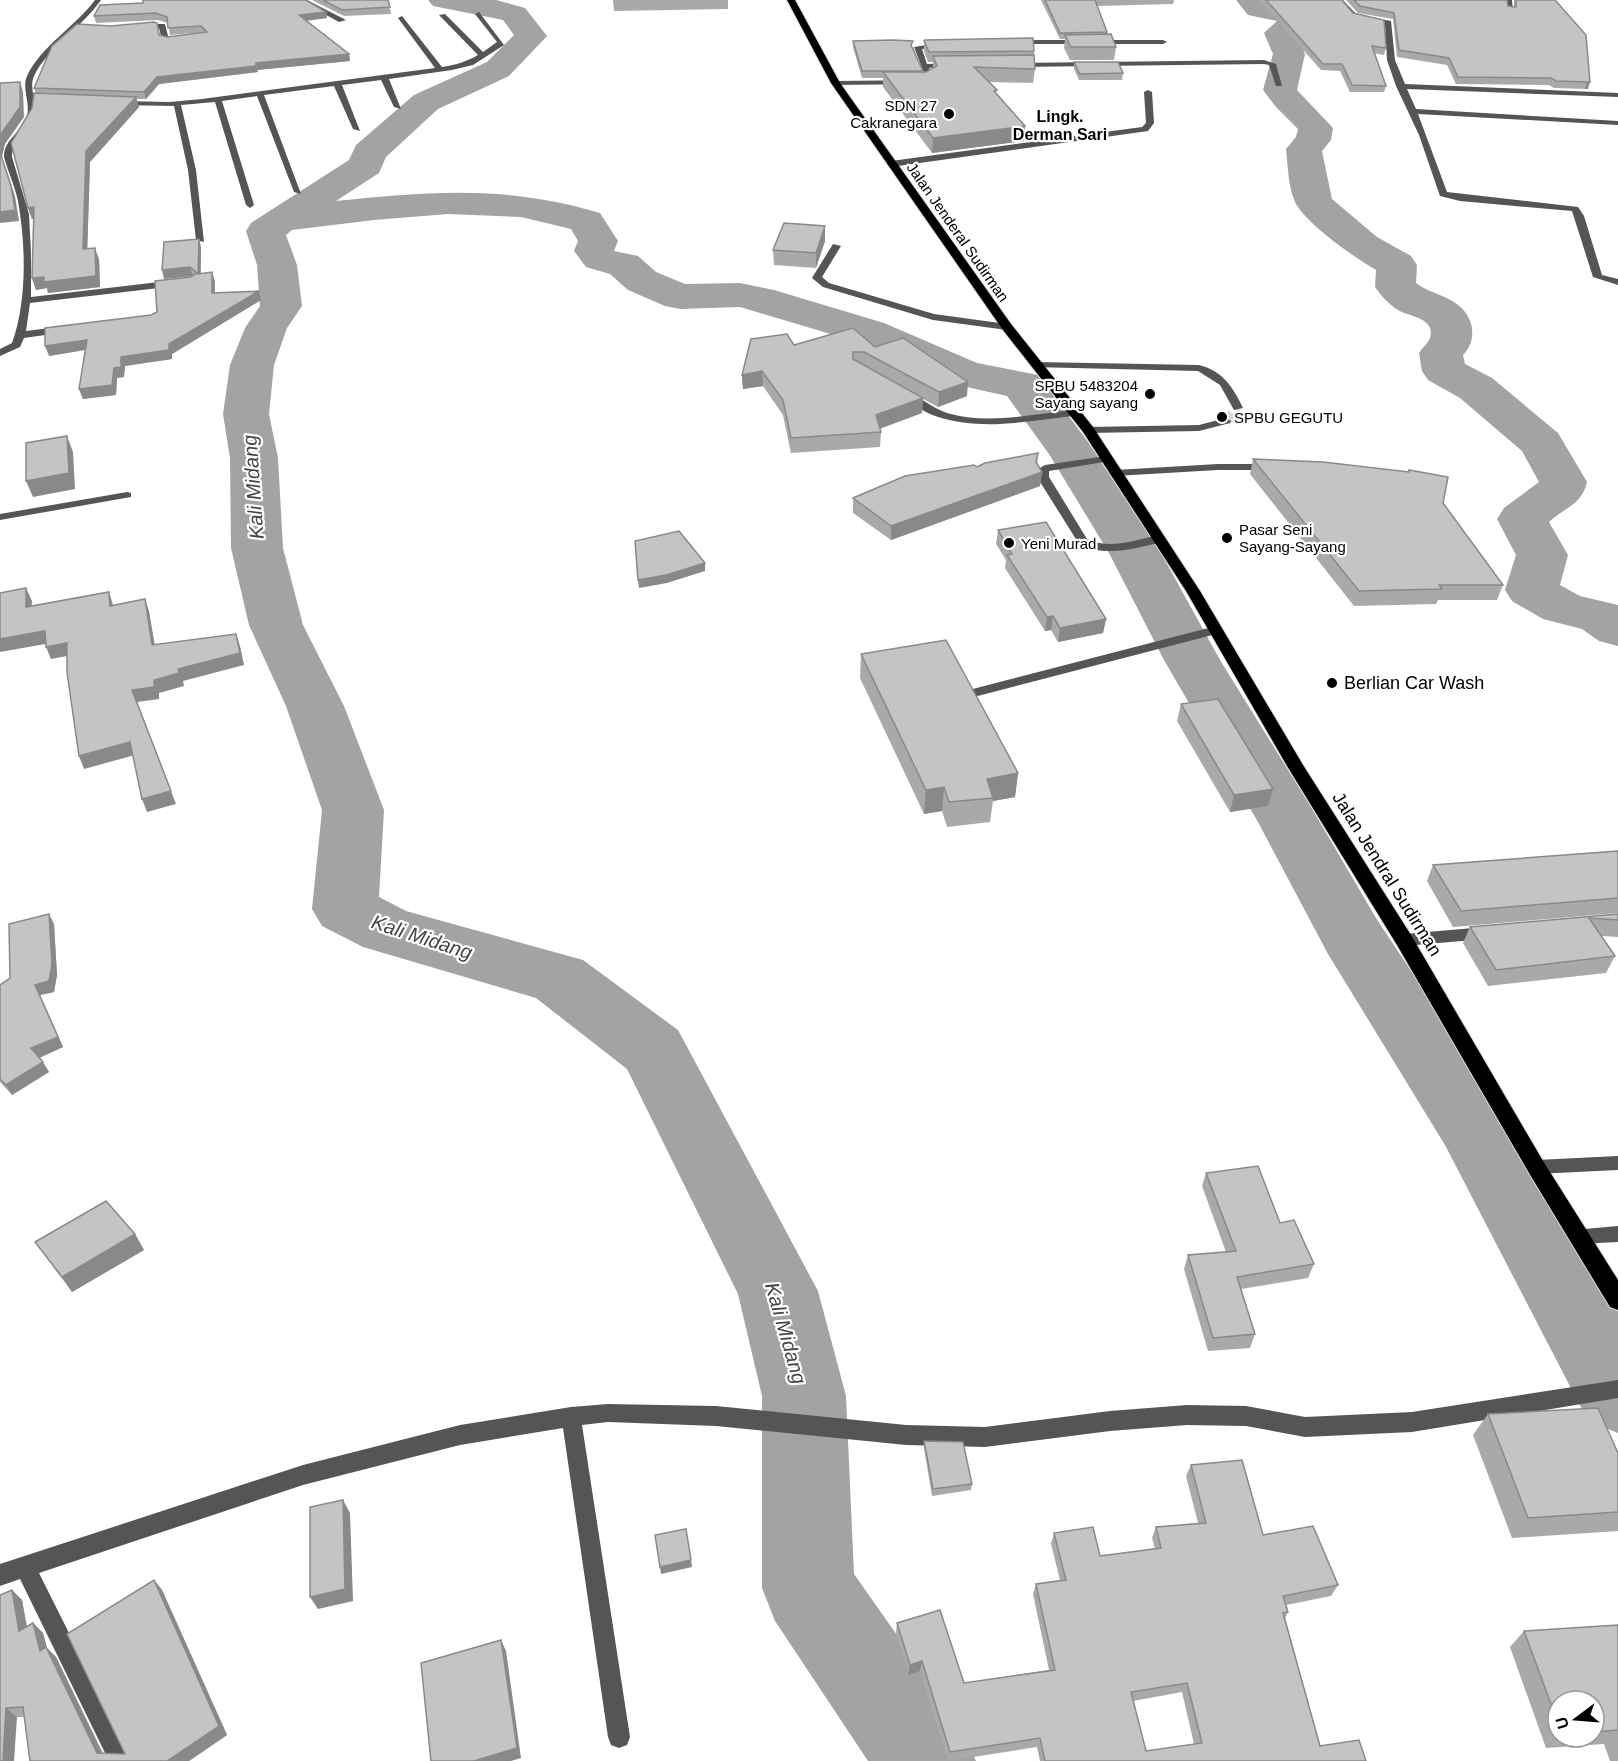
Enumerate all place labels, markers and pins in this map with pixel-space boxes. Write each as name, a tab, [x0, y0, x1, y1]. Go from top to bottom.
place label: SDN 27 Cakranegara	[850, 97, 938, 131]
marker: SDN 27 Cakranegara	[942, 107, 956, 121]
place label: SPBU 5483204 Sayang sayang	[1035, 377, 1138, 411]
marker: SPBU 5483204 Sayang sayang	[1143, 387, 1157, 401]
place label: SPBU GEGUTU	[1234, 409, 1343, 426]
marker: SPBU GEGUTU	[1215, 410, 1229, 424]
place label: Pasar Seni Sayang-Sayang	[1239, 521, 1346, 555]
marker: Pasar Seni Sayang-Sayang	[1220, 531, 1234, 545]
place label: Yeni Murad	[1021, 535, 1096, 552]
marker: Yeni Murad	[1002, 536, 1016, 550]
place label: Berlian Car Wash	[1344, 673, 1484, 693]
marker: Berlian Car Wash	[1325, 676, 1339, 690]

